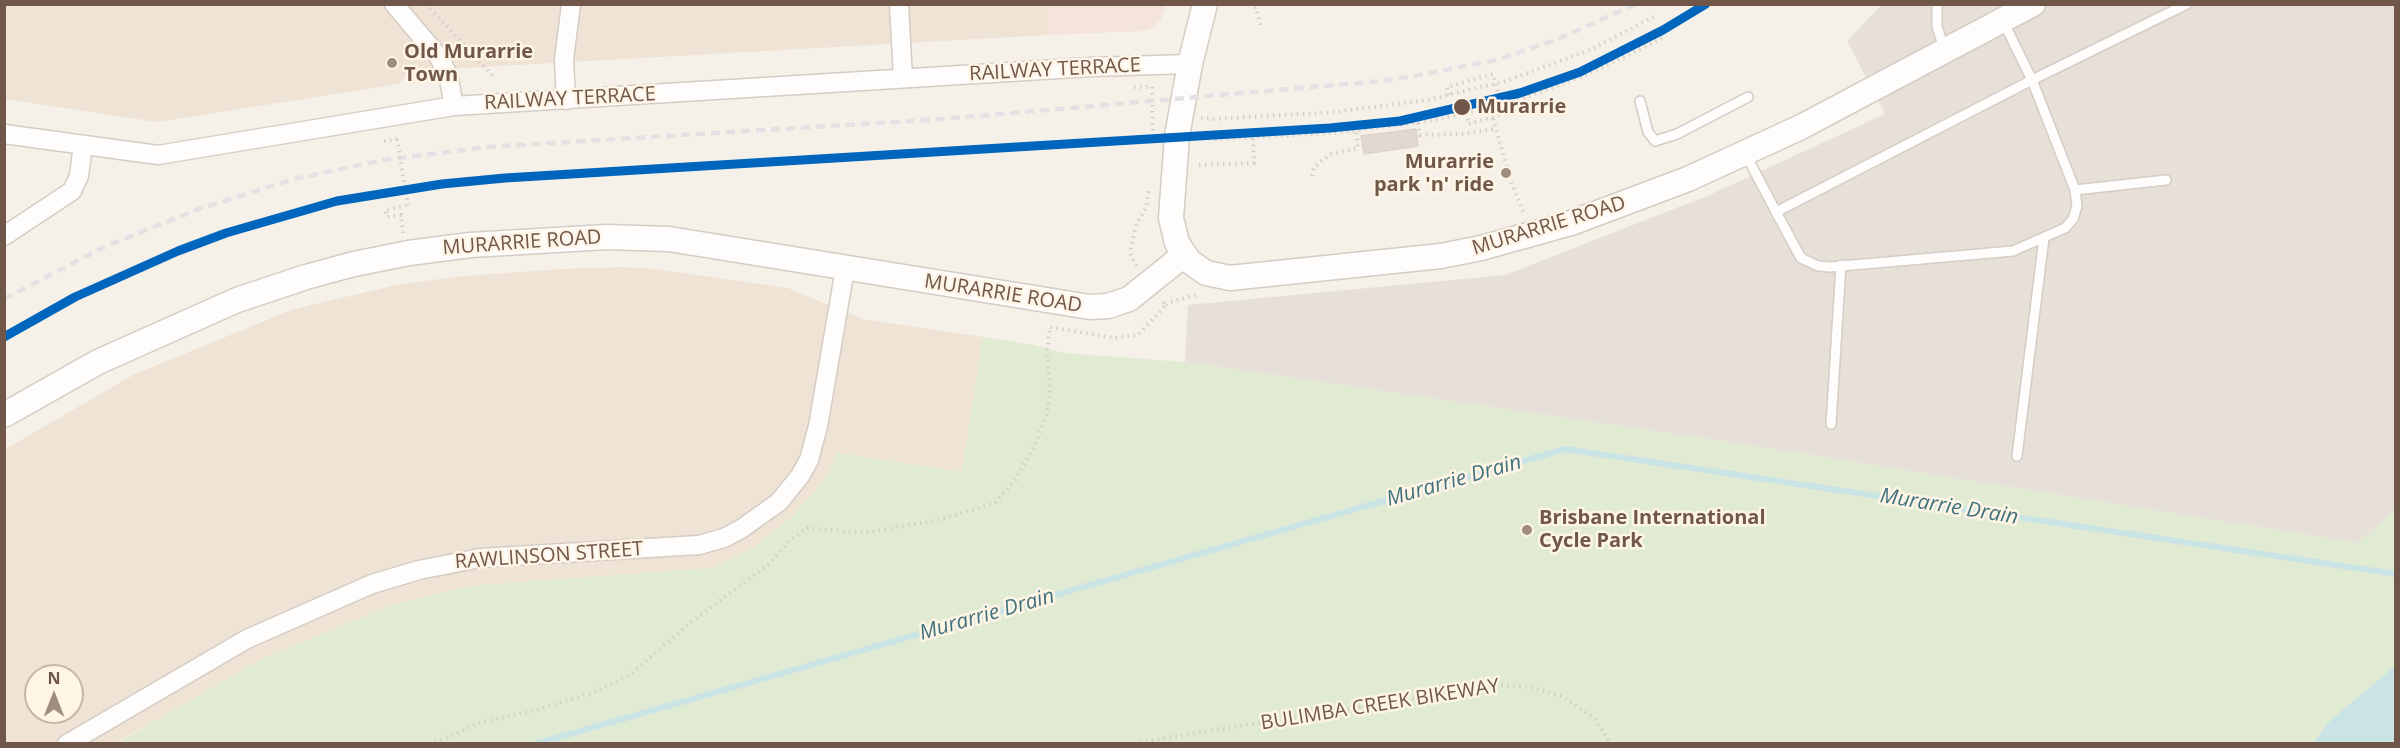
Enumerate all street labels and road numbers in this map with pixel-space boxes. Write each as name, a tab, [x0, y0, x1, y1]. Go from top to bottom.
street label: RAILWAY TERRACE	[969, 54, 1141, 86]
street label: RAILWAY TERRACE	[484, 83, 656, 115]
street label: MURARRIE ROAD	[1469, 191, 1629, 261]
street label: MURARRIE ROAD	[442, 225, 602, 261]
street label: MURARRIE ROAD	[923, 270, 1083, 318]
street label: RAWLINSON STREET	[454, 537, 644, 575]
street label: BULIMBA CREEK BIKEWAY	[1259, 674, 1501, 736]

